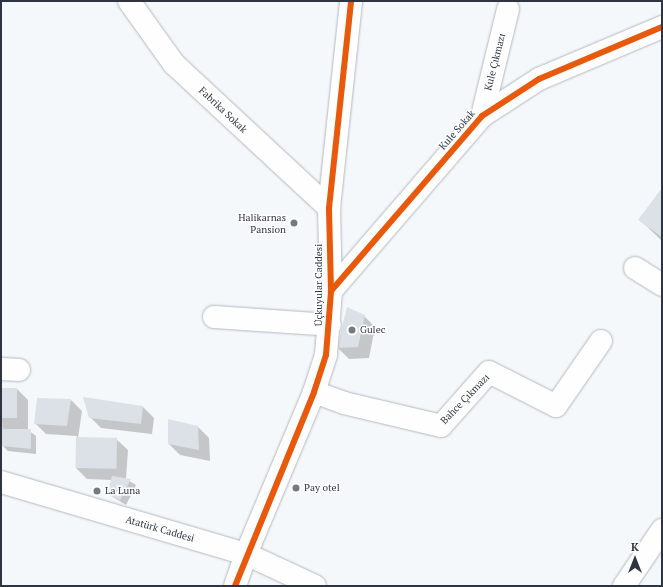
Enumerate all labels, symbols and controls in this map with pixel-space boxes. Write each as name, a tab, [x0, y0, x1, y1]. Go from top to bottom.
street label: Kule Çıkmazı	[482, 32, 508, 92]
street label: Fabrika Sokak	[196, 85, 250, 135]
street label: Kule Sokak	[436, 108, 478, 152]
place label: Halikarnas Pansion	[238, 211, 286, 234]
marker: Halikarnas Pansion	[289, 218, 299, 228]
street label: Üçkuyular Caddesi	[313, 244, 325, 326]
place label: Gulec	[360, 324, 385, 336]
marker: Gulec	[347, 325, 357, 335]
street label: Bahce Çıkmazı	[438, 371, 492, 427]
place label: Pay otel	[304, 482, 340, 494]
marker: Pay otel	[291, 483, 301, 493]
place label: La Luna	[105, 485, 140, 497]
marker: La Luna	[92, 486, 102, 496]
street label: Atatürk Caddesi	[124, 513, 196, 545]
north arrow	[615, 539, 655, 579]
text: K	[631, 540, 639, 554]

